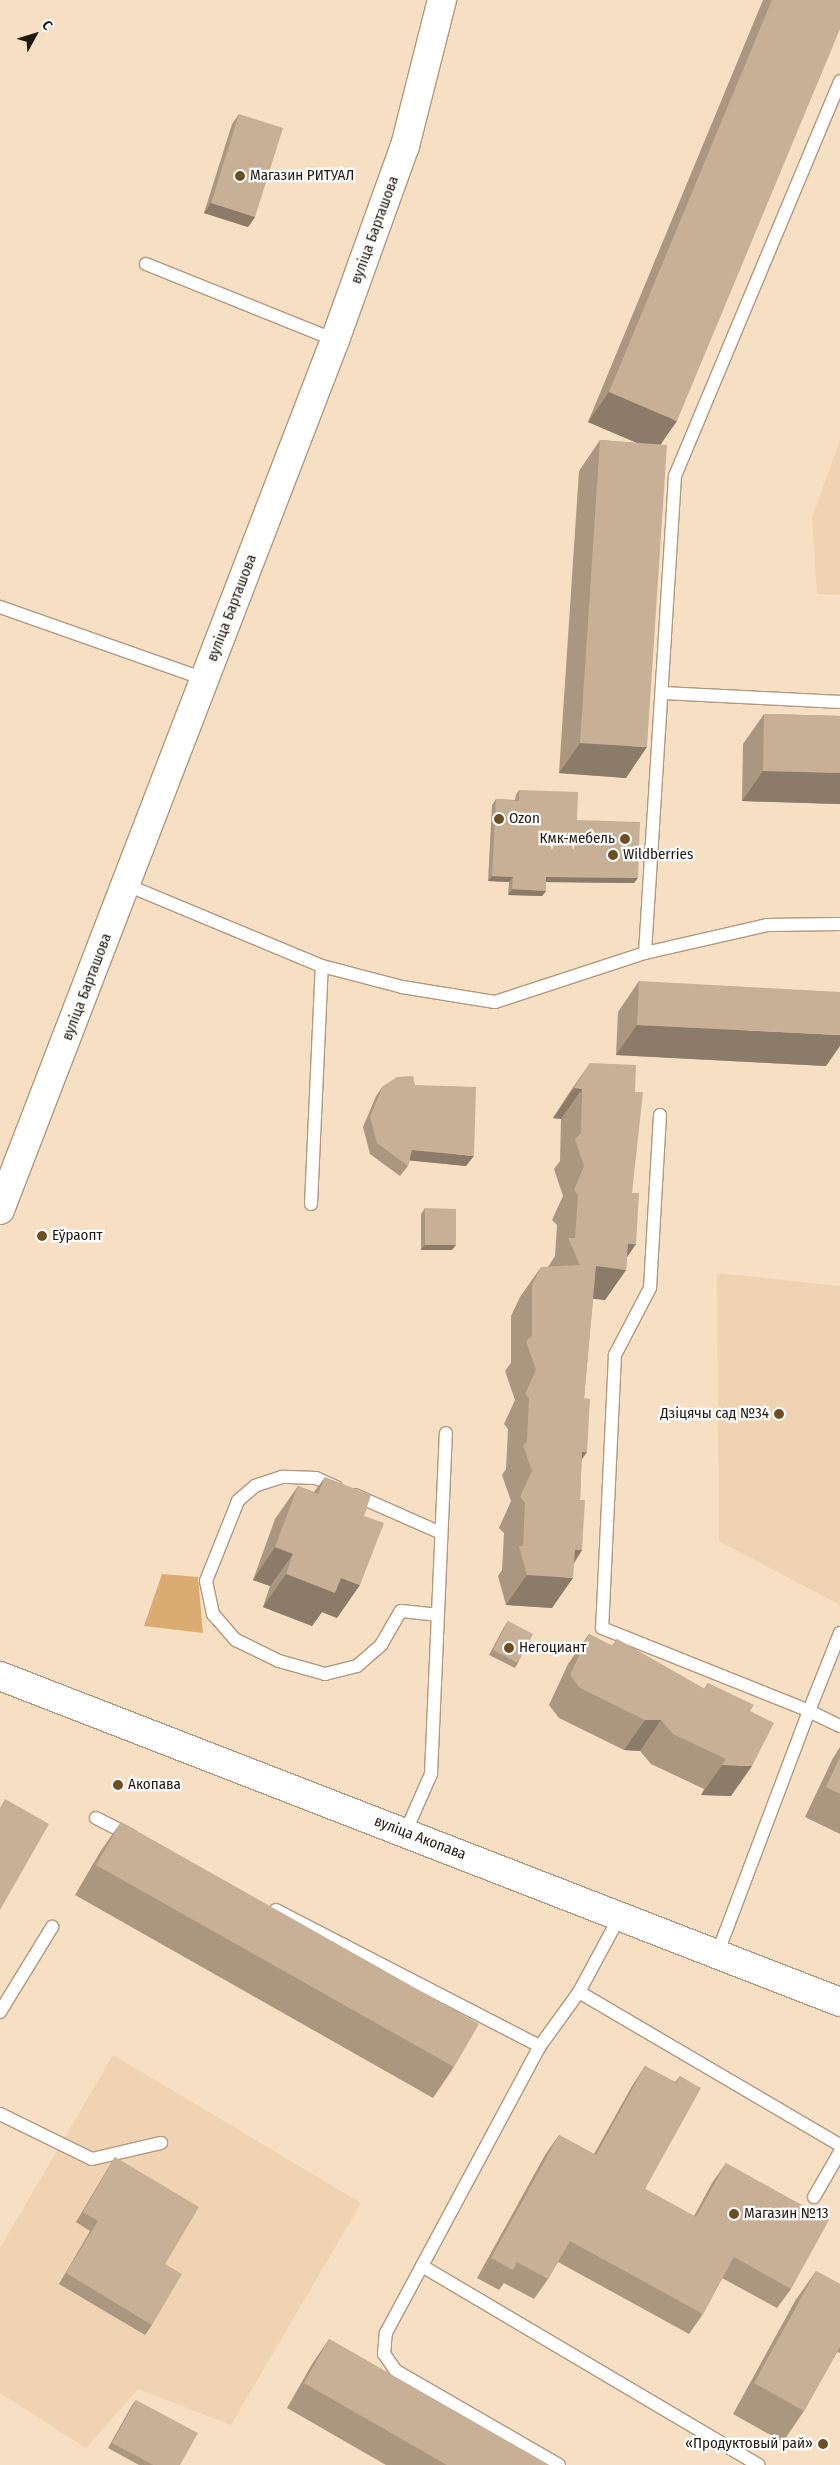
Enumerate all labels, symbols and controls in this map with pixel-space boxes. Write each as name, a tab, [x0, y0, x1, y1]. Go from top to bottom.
north arrow	[10, 10, 60, 60]
text: С	[38, 17, 56, 33]
place label: Магазин РИТУАЛ	[250, 167, 354, 185]
marker: Магазин РИТУАЛ	[234, 170, 246, 182]
street label: вуліца Барташова	[347, 174, 403, 286]
street label: вуліца Барташова	[203, 552, 261, 664]
place label: Ozon	[509, 810, 540, 828]
marker: Ozon	[493, 813, 505, 825]
place label: Кмк-мебель	[540, 830, 615, 848]
marker: Кмк-мебель	[619, 833, 631, 845]
place label: Wildberries	[623, 846, 693, 864]
marker: Wildberries	[607, 849, 619, 861]
street label: вуліца Барташова	[58, 931, 116, 1043]
place label: Еўраопт	[52, 1227, 103, 1245]
marker: Еўраопт	[36, 1230, 48, 1242]
place label: Дзіцячы сад №34	[660, 1405, 769, 1423]
marker: Дзіцячы сад №34	[773, 1408, 785, 1420]
place label: Негоциант	[519, 1639, 586, 1657]
marker: Негоциант	[503, 1642, 515, 1654]
place label: Акопава	[128, 1776, 181, 1794]
marker: Акопава	[112, 1779, 124, 1791]
street label: вуліца Акопава	[372, 1812, 468, 1864]
place label: Магазин №13	[744, 2205, 829, 2223]
marker: Магазин №13	[728, 2208, 740, 2220]
place label: «Продуктовый рай»	[685, 2435, 813, 2453]
marker: «Продуктовый рай»	[817, 2438, 829, 2450]

